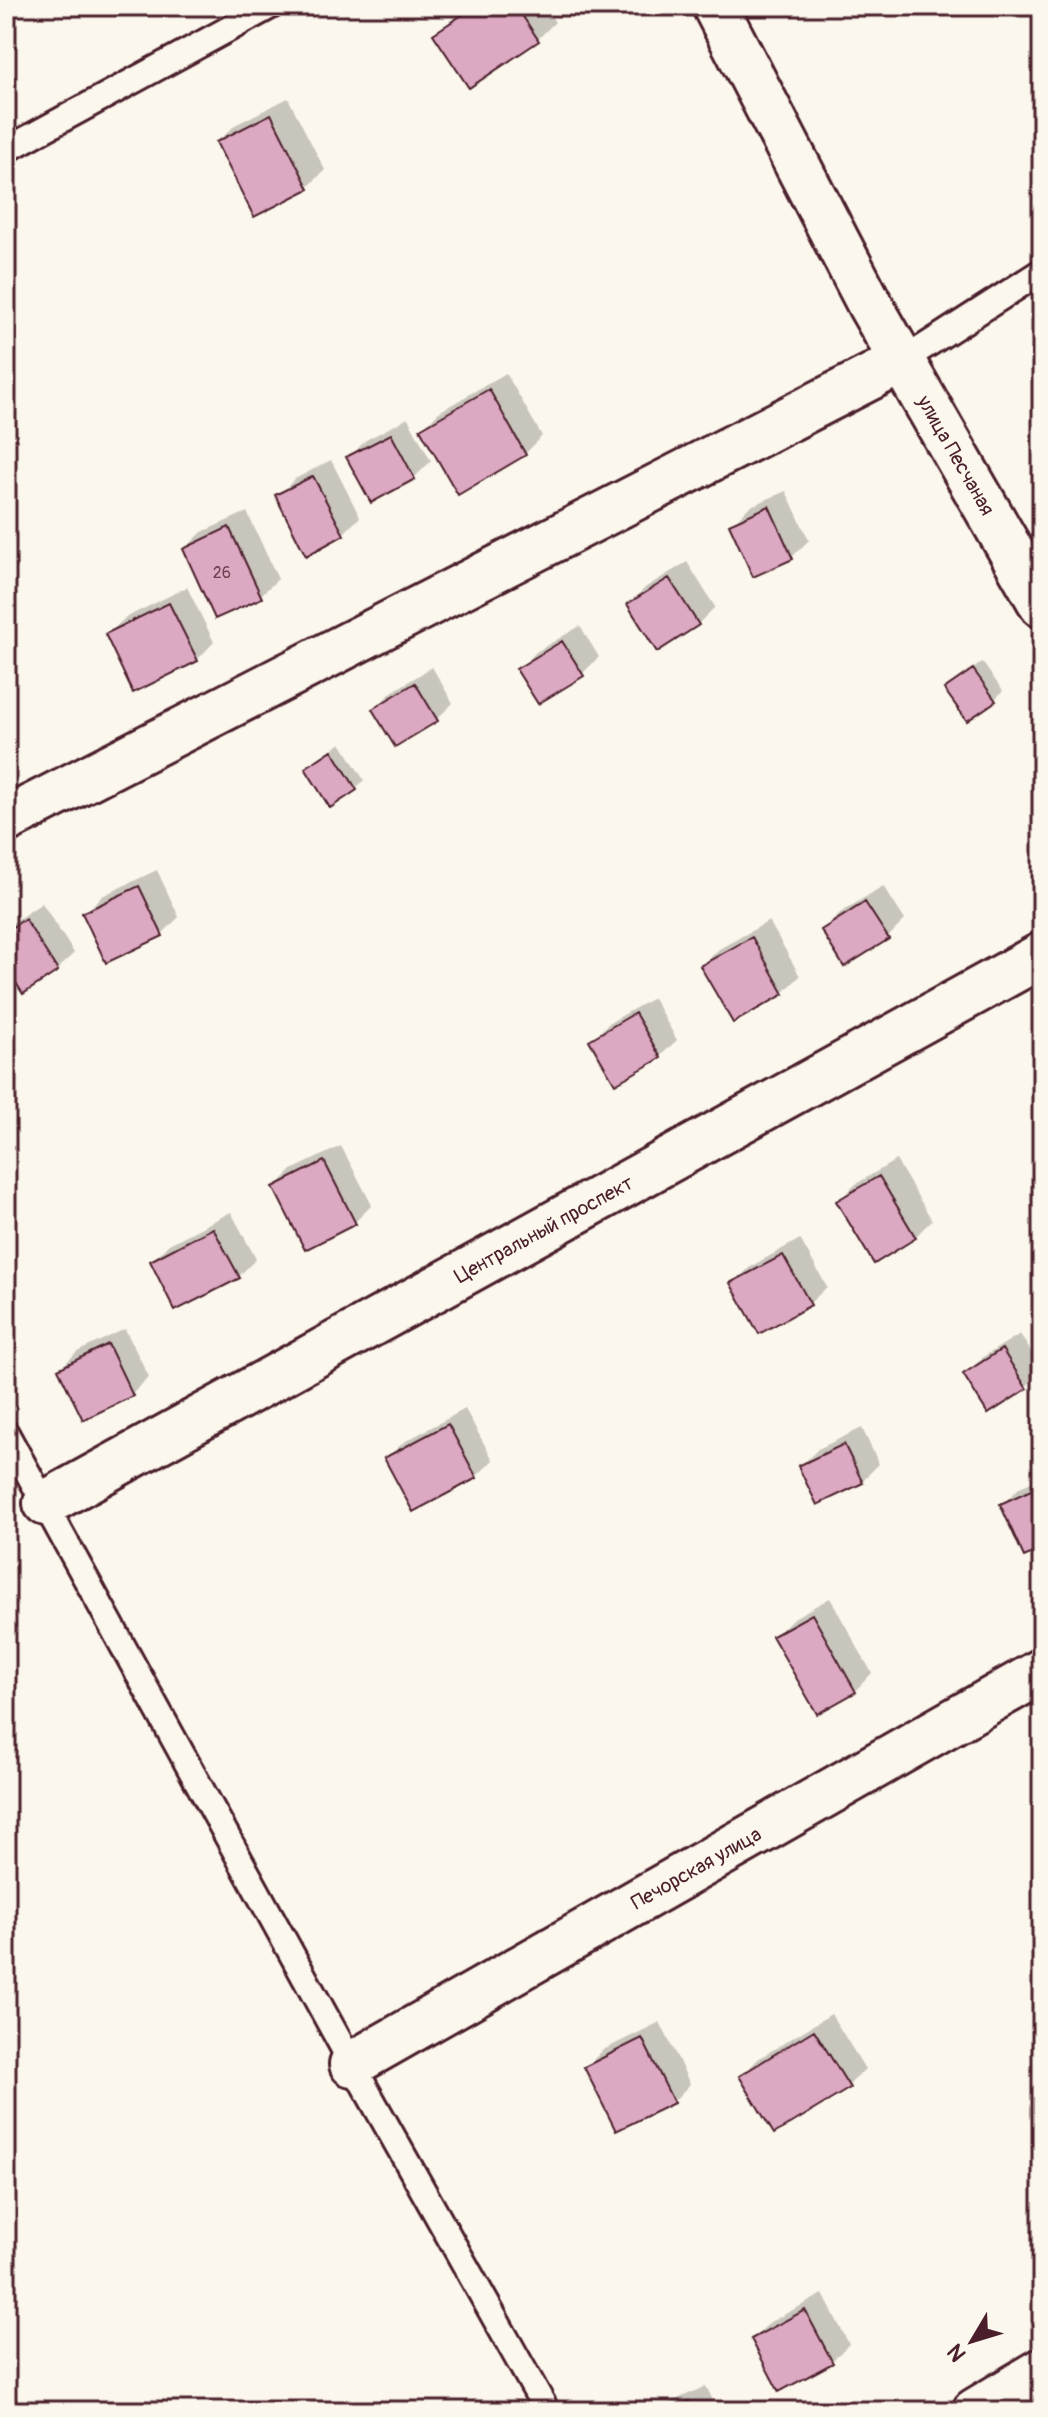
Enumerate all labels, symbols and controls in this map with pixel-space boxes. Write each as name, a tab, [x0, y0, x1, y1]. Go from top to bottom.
street label: улица Песчаная	[911, 390, 1000, 520]
house number: 26	[213, 563, 231, 583]
street label: Центральный проспект	[450, 1170, 637, 1288]
street label: Печорская улица	[627, 1821, 766, 1915]
north arrow	[932, 2301, 1012, 2381]
text: N	[941, 2338, 973, 2367]

